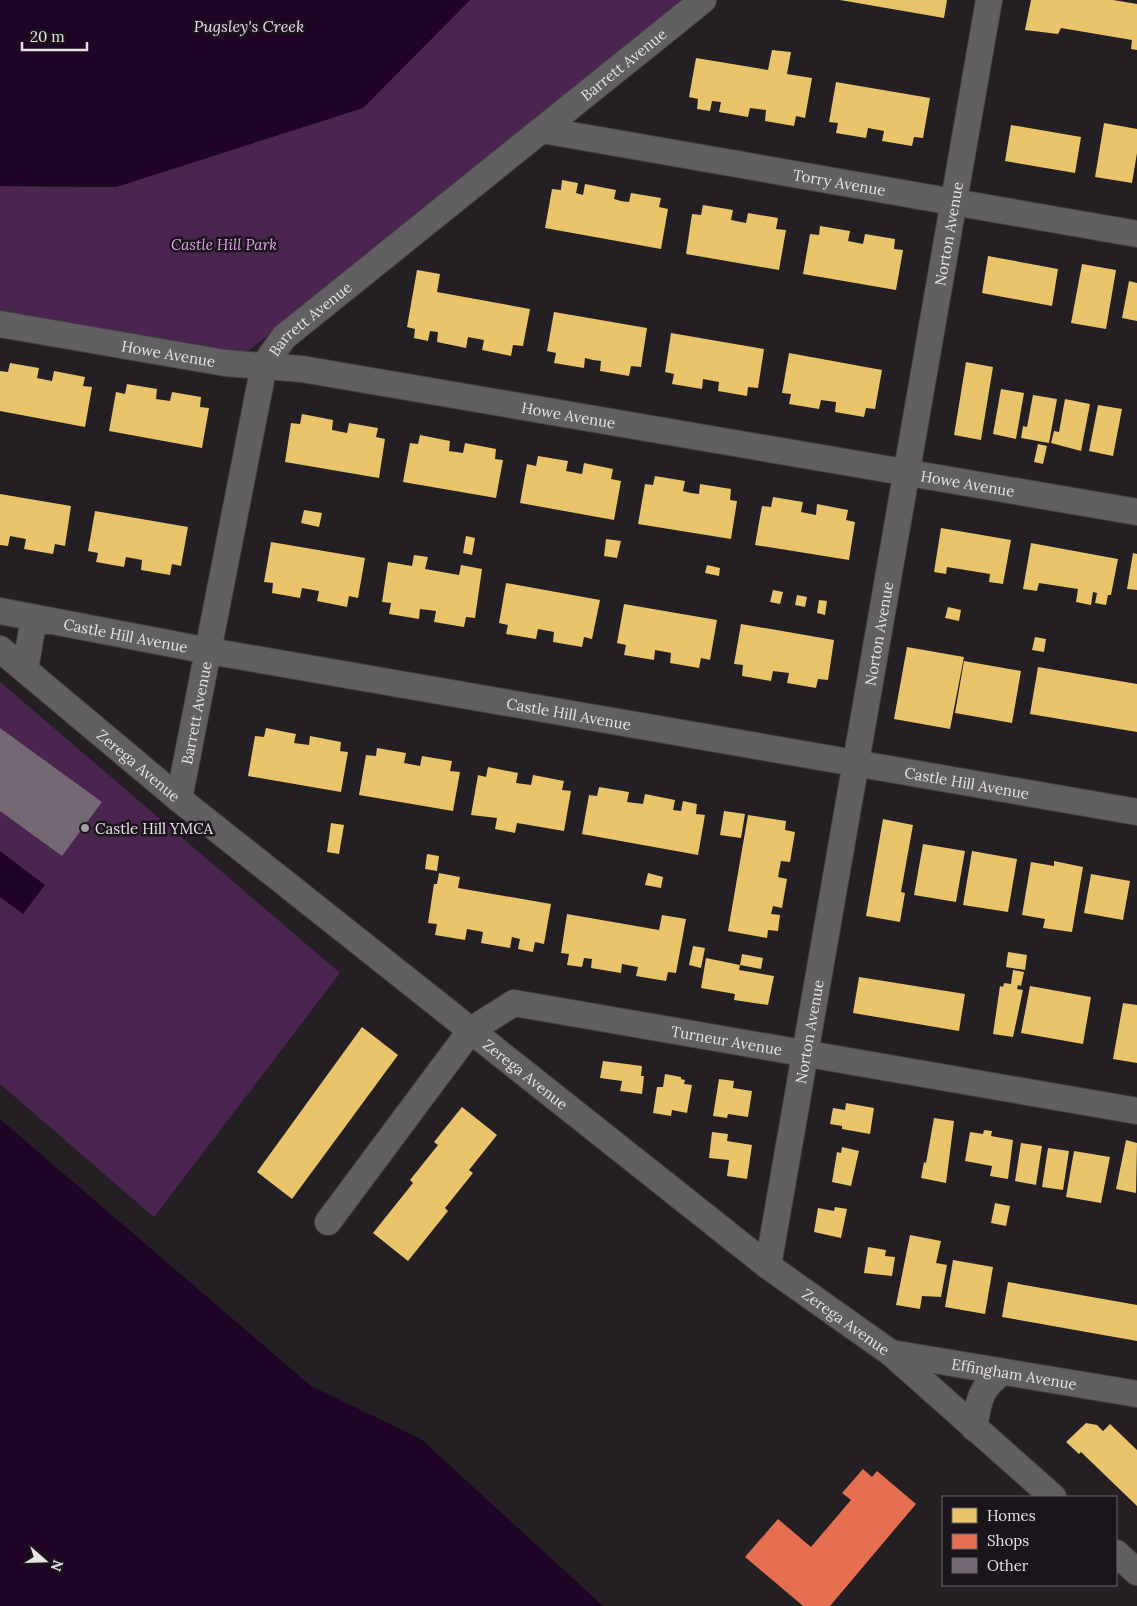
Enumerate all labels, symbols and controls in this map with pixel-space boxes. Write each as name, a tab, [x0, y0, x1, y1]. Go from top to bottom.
water label: Pugsley's Creek	[194, 16, 304, 36]
scale bar	[22, 20, 88, 52]
street label: Barrett Avenue	[576, 24, 670, 104]
text: 20 m	[30, 27, 65, 46]
street label: Torry Avenue	[792, 165, 887, 199]
street label: Norton Avenue	[930, 180, 967, 287]
park label: Castle Hill Park	[171, 235, 277, 254]
street label: Barrett Avenue	[264, 277, 355, 360]
street label: Howe Avenue	[120, 336, 217, 371]
street label: Howe Avenue	[520, 397, 617, 432]
street label: Howe Avenue	[919, 466, 1016, 500]
street label: Norton Avenue	[860, 580, 897, 687]
street label: Castle Hill Avenue	[62, 614, 189, 656]
street label: Barrett Avenue	[177, 659, 215, 766]
street label: Castle Hill Avenue	[505, 693, 633, 734]
street label: Zerega Avenue	[93, 725, 184, 806]
street label: Castle Hill Avenue	[903, 762, 1031, 803]
place label: Castle Hill YMCA	[95, 819, 214, 838]
marker: Castle Hill YMCA	[79, 822, 91, 834]
street label: Norton Avenue	[791, 978, 827, 1085]
street label: Turneur Avenue	[670, 1021, 784, 1059]
street label: Zerega Avenue	[480, 1035, 572, 1113]
street label: Zerega Avenue	[799, 1284, 894, 1359]
street label: Effingham Avenue	[950, 1354, 1078, 1393]
legend	[942, 1496, 1117, 1586]
text: Homes	[987, 1506, 1036, 1525]
text: Shops	[987, 1531, 1029, 1550]
north arrow	[20, 1536, 70, 1586]
text: Other	[987, 1556, 1029, 1575]
text: N	[47, 1557, 68, 1574]

